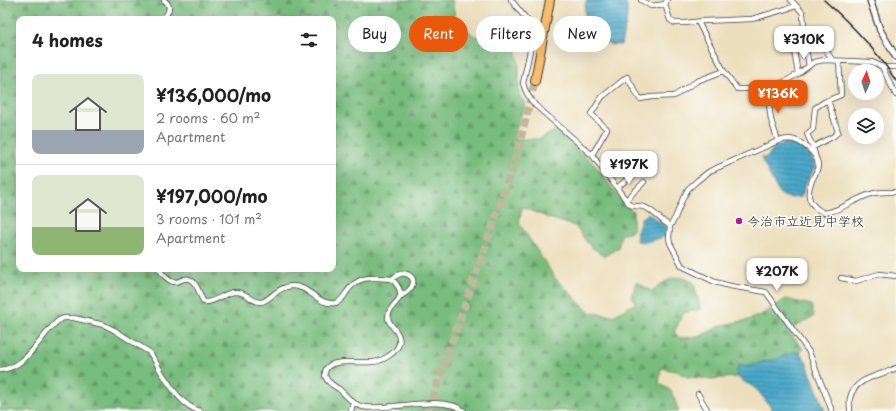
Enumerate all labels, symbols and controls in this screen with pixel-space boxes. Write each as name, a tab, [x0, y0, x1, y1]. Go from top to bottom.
chip: Buy	[348, 16, 401, 52]
chip: Rent	[409, 16, 468, 52]
chip: Filters	[476, 16, 545, 52]
chip: New	[553, 16, 611, 52]
pin: ¥310K	[776, 26, 832, 60]
text: 4 homes	[32, 27, 103, 53]
icon: filters	[298, 29, 320, 51]
text: ¥310K	[783, 29, 825, 48]
north arrow	[848, 64, 884, 100]
map controls	[848, 64, 884, 144]
pin: ¥136K	[750, 80, 806, 114]
text: ¥136,000/mo	[156, 82, 271, 108]
text: ¥136K	[757, 83, 799, 102]
icon: home	[64, 90, 112, 138]
text: 2 rooms · 60 m²	[156, 108, 261, 127]
button: layers	[848, 108, 884, 144]
text: Apartment	[156, 127, 225, 146]
pin: ¥197K	[601, 151, 657, 185]
text: ¥197K	[610, 154, 648, 173]
text: ¥197,000/mo	[156, 183, 268, 209]
icon: home	[64, 191, 112, 239]
text: 3 rooms · 101 m²	[156, 209, 262, 228]
place label: 今治市立近見中学校	[747, 211, 864, 230]
marker: 今治市立近見中学校	[734, 216, 744, 226]
text: Apartment	[156, 228, 225, 247]
pin: ¥207K	[749, 258, 805, 292]
text: ¥207K	[755, 261, 799, 280]

